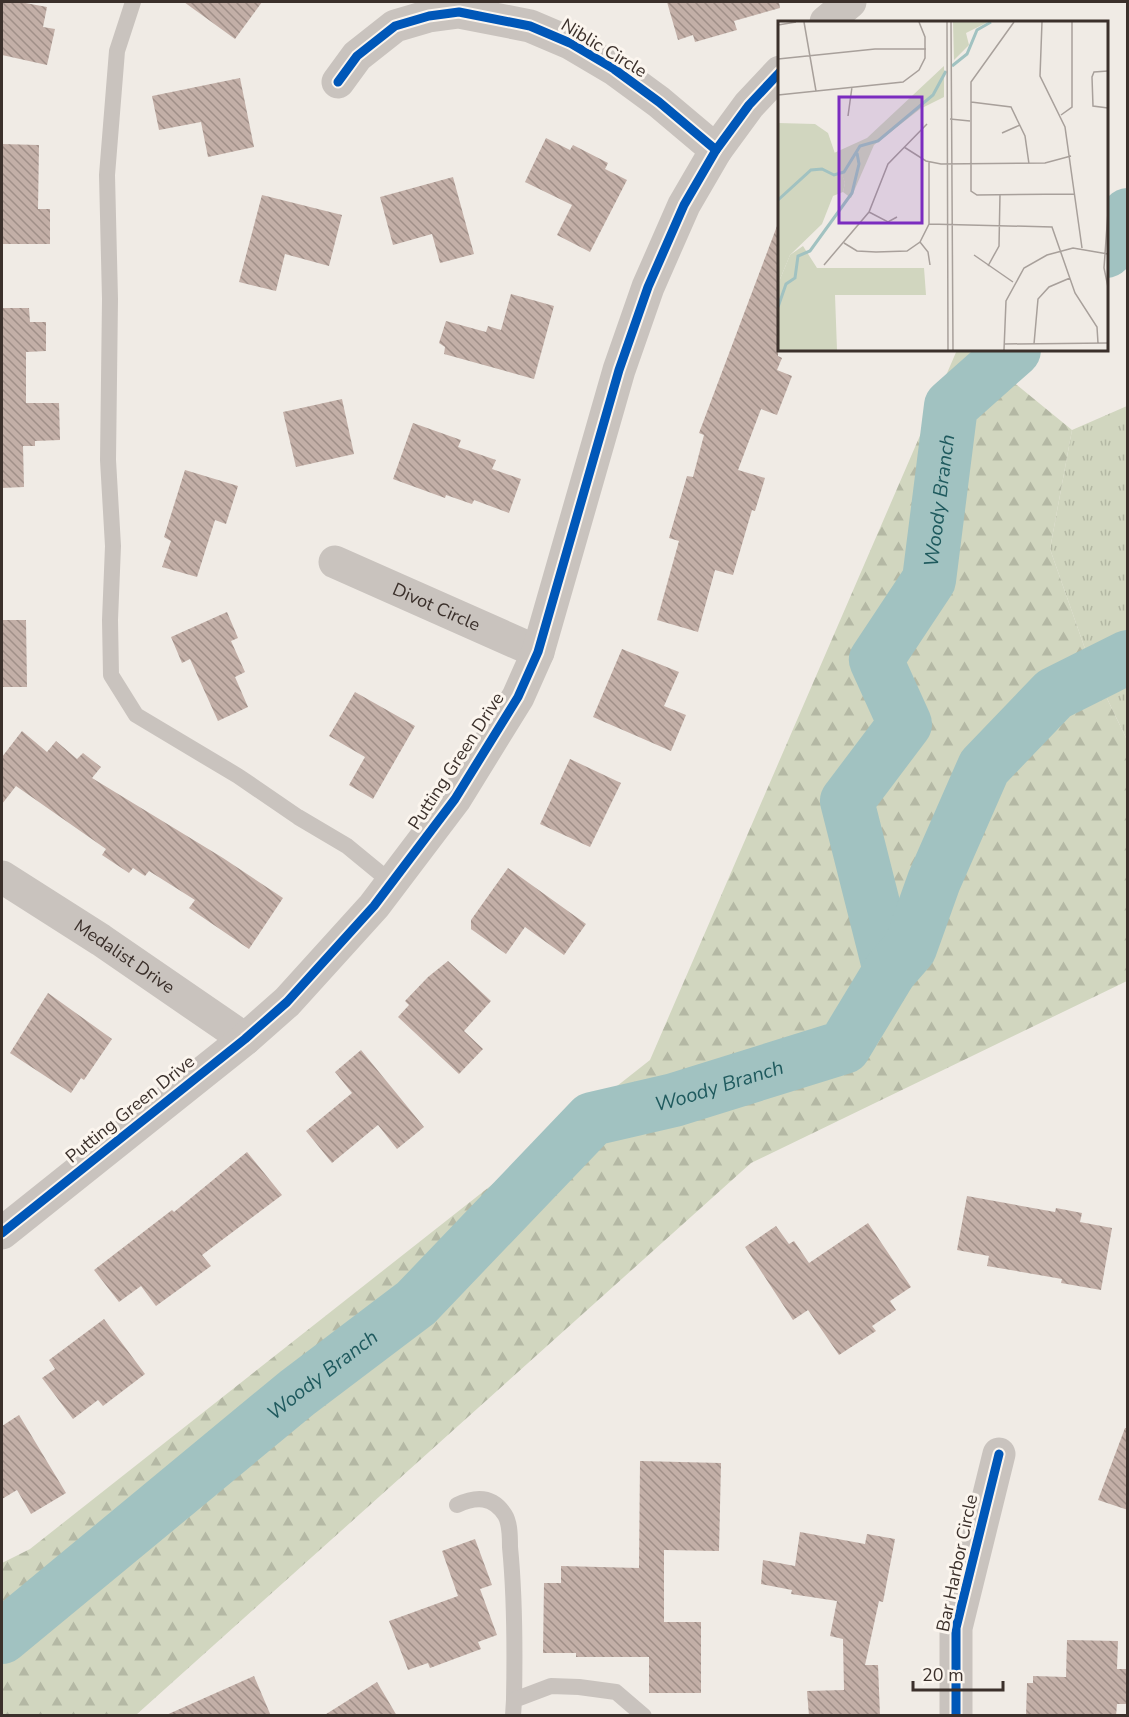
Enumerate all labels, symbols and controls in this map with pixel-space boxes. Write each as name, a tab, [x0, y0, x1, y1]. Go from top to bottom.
street label: Niblic Circle	[557, 13, 651, 83]
inset map	[778, 21, 1108, 351]
water label: Woody Branch	[917, 433, 961, 568]
street label: Divot Circle	[389, 577, 484, 637]
street label: Putting Green Drive	[403, 688, 509, 834]
street label: Medalist Drive	[69, 914, 180, 999]
street label: Putting Green Drive	[61, 1050, 199, 1168]
water label: Woody Branch	[652, 1053, 787, 1118]
water label: Woody Branch	[261, 1323, 383, 1426]
street label: Bar Harbor Circle	[931, 1492, 983, 1634]
scale bar	[913, 1654, 1003, 1692]
text: 20 m	[922, 1663, 964, 1687]

